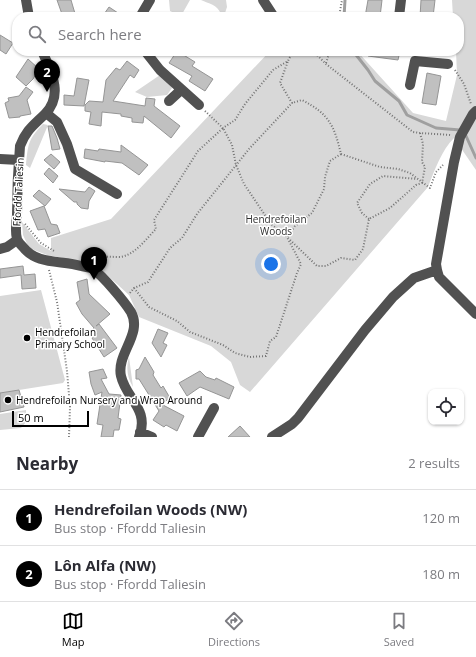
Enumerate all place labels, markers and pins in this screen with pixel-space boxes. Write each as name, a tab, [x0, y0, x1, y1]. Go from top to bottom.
pin: 2	[34, 59, 60, 92]
pin: 1	[81, 247, 107, 280]
place label: Hendrefoilan Primary School	[35, 325, 105, 351]
marker: Hendrefoilan Primary School	[22, 333, 32, 343]
place label: Hendrefoilan Nursery and Wrap Around	[16, 393, 202, 407]
marker: Hendrefoilan Nursery and Wrap Around	[3, 395, 13, 405]

